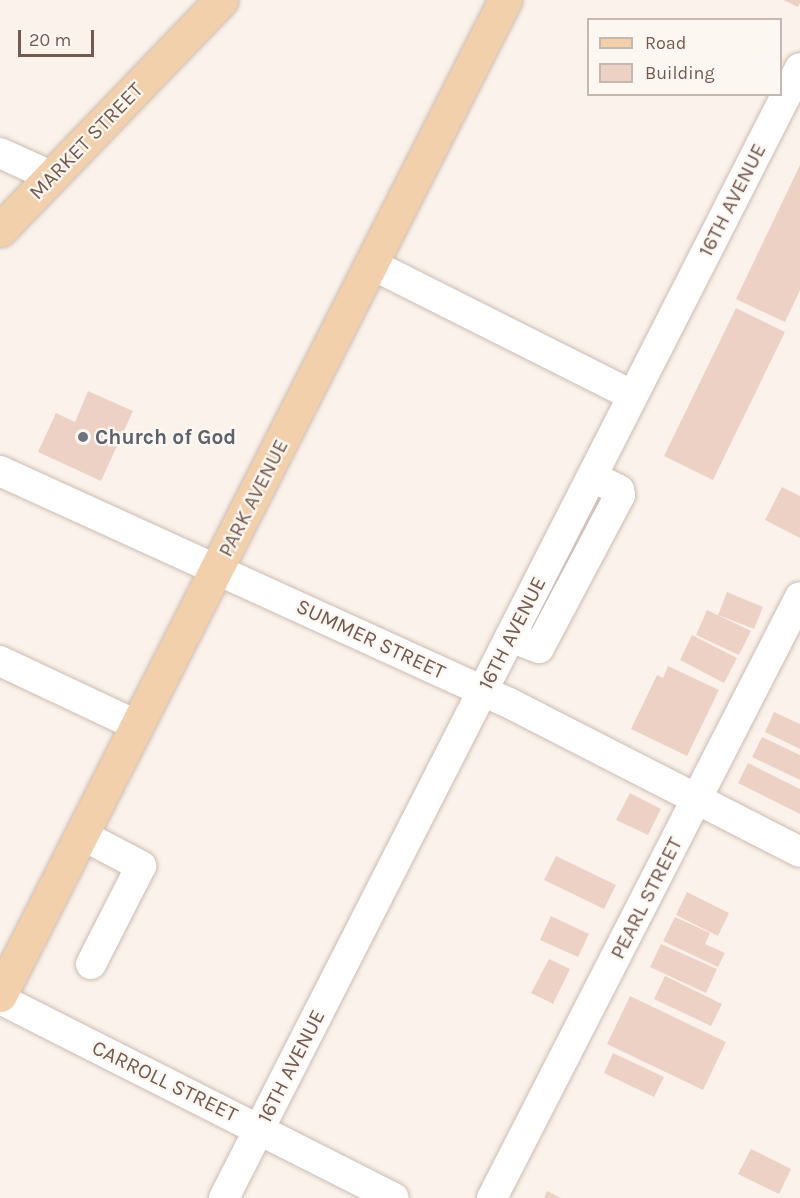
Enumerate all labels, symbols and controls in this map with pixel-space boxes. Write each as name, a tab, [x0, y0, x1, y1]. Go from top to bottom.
scale bar	[21, 18, 98, 56]
legend	[587, 18, 782, 96]
text: 20 m	[29, 29, 71, 51]
text: Road	[645, 32, 686, 54]
text: Building	[645, 62, 715, 84]
street label: MARKET STREET	[24, 77, 148, 205]
street label: 16TH AVENUE	[693, 139, 771, 261]
place label: Church of God	[95, 424, 236, 450]
marker: Church of God	[76, 430, 90, 444]
street label: PARK AVENUE	[213, 435, 293, 561]
street label: 16TH AVENUE	[473, 572, 551, 694]
street label: SUMMER STREET	[292, 593, 450, 685]
street label: PEARL STREET	[605, 833, 687, 963]
street label: 16TH AVENUE	[252, 1005, 330, 1127]
street label: CARROLL STREET	[88, 1035, 242, 1127]

